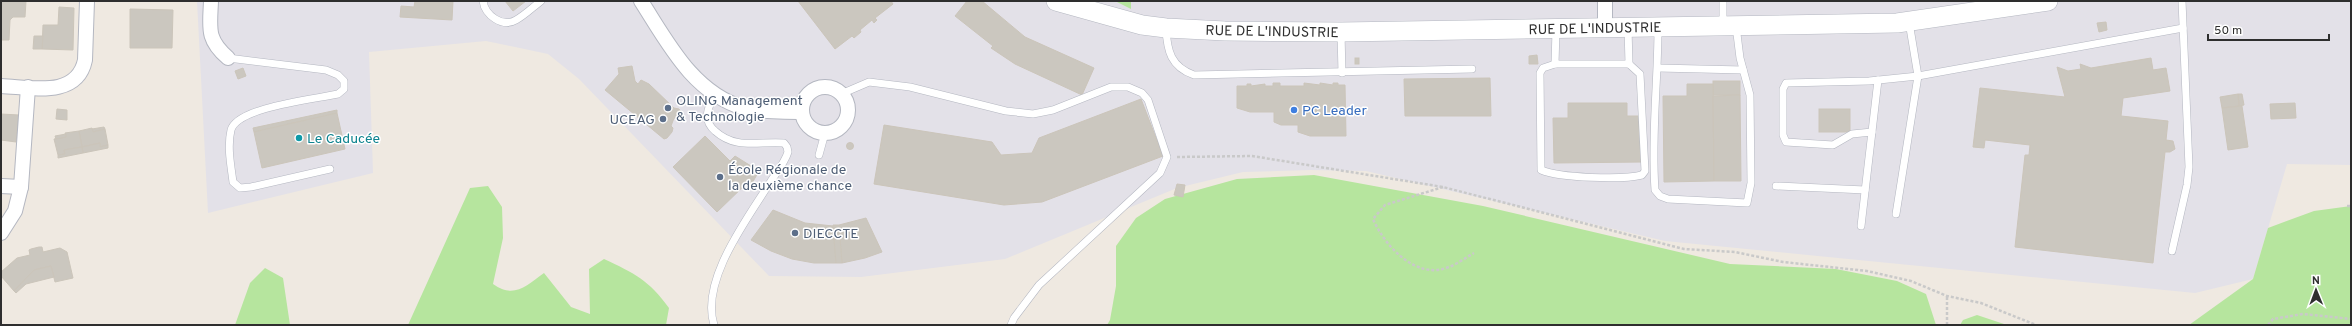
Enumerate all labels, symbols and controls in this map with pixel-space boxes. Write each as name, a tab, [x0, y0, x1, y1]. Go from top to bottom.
scale bar	[2208, 16, 2329, 42]
street label: RUE DE L'INDUSTRIE	[1528, 20, 1662, 39]
street label: RUE DE L'INDUSTRIE	[1205, 23, 1339, 42]
text: 50 m	[2214, 23, 2242, 39]
place label: OLING Management & Technologie	[676, 93, 803, 126]
marker: OLING Management & Technologie	[663, 103, 673, 113]
place label: PC Leader	[1302, 103, 1367, 120]
marker: PC Leader	[1289, 105, 1299, 115]
place label: UCEAG	[609, 112, 655, 129]
marker: UCEAG	[658, 114, 668, 124]
place label: Le Caducée	[307, 131, 380, 148]
marker: Le Caducée	[294, 133, 304, 143]
place label: École Régionale de la deuxième chance	[728, 161, 852, 195]
marker: École Régionale de la deuxième chance	[715, 172, 725, 182]
place label: DIECCTE	[803, 226, 859, 243]
marker: DIECCTE	[790, 228, 800, 238]
north arrow	[2296, 270, 2336, 310]
text: N	[2312, 274, 2320, 288]

